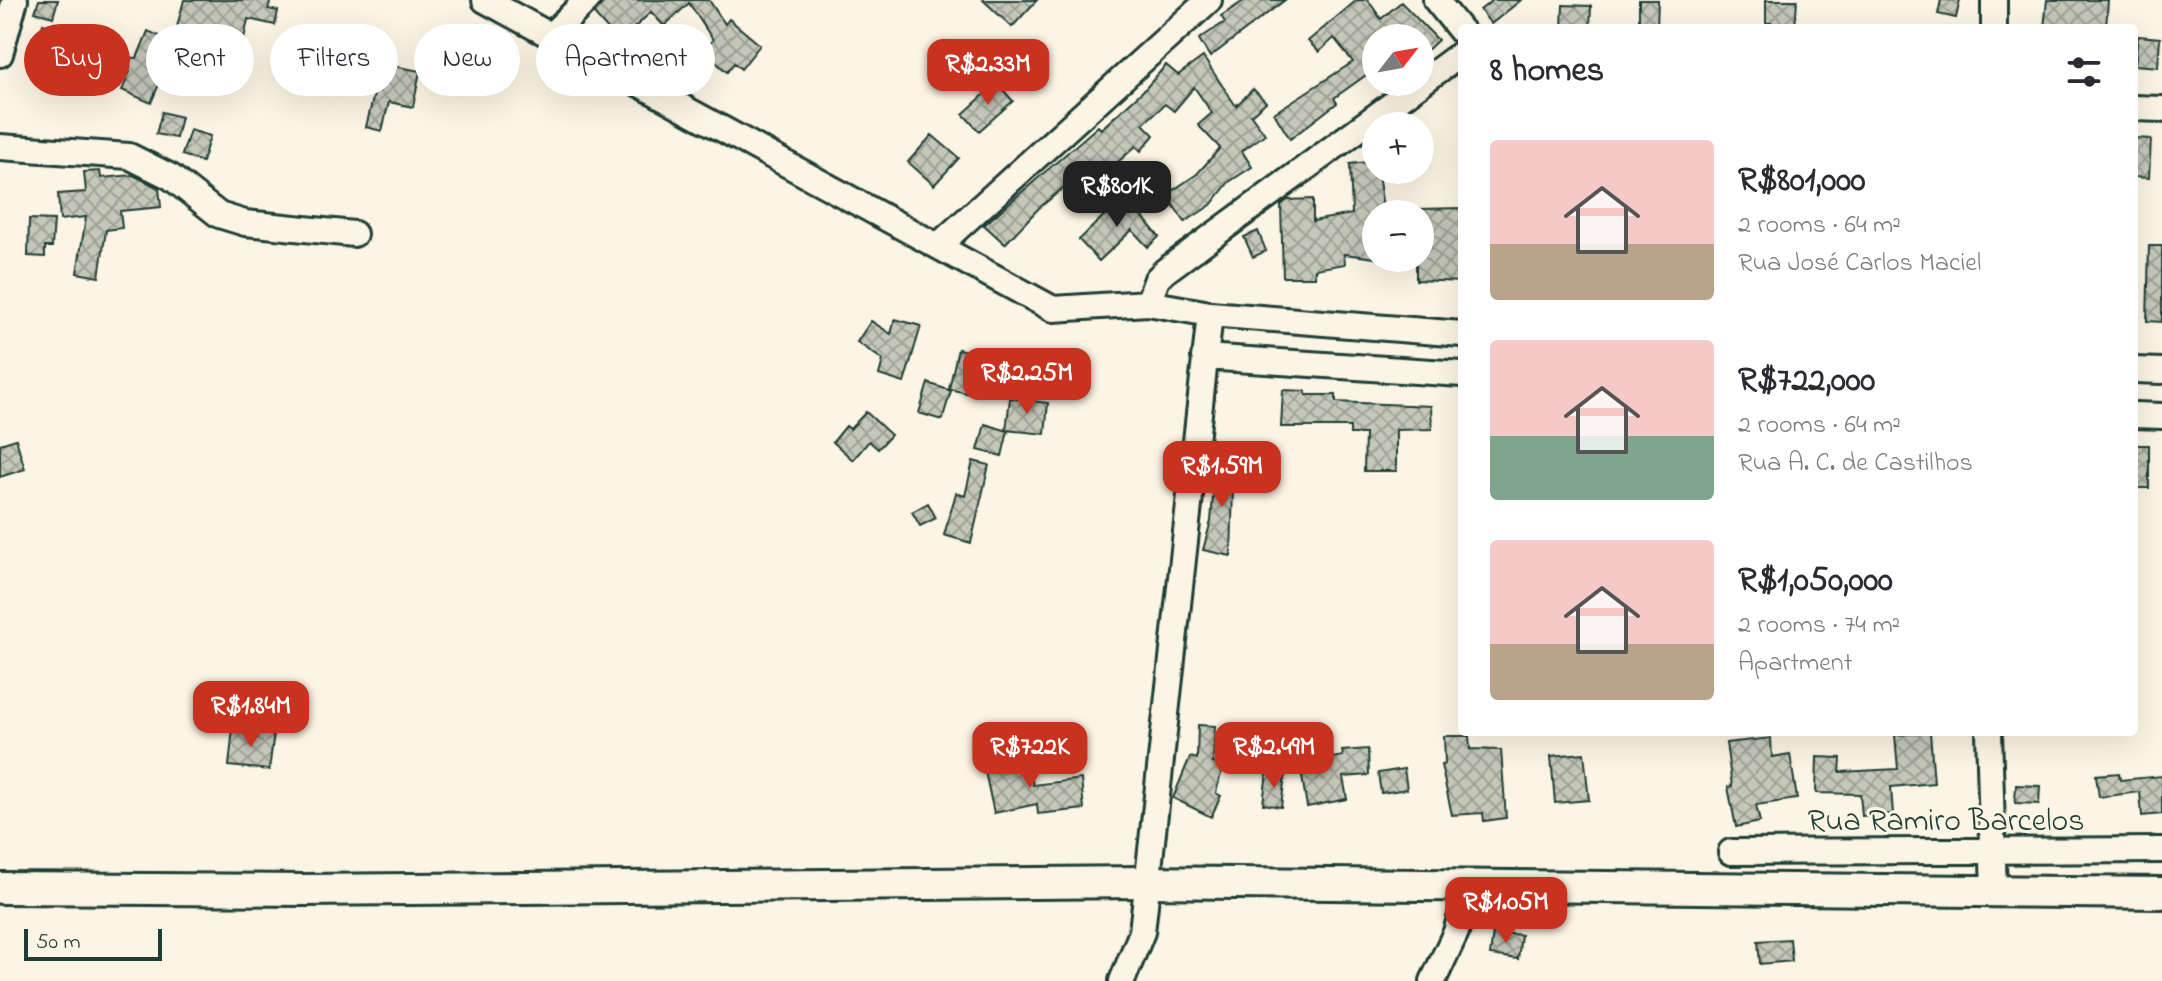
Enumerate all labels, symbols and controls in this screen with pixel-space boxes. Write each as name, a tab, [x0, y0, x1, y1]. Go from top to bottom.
chip: Buy	[24, 24, 130, 96]
chip: Rent	[146, 24, 254, 96]
chip: Filters	[270, 24, 398, 96]
chip: New	[414, 24, 520, 96]
chip: Apartment	[536, 24, 715, 96]
north arrow	[1362, 24, 1434, 96]
map controls	[1362, 24, 1434, 272]
pin: R$2.33M	[914, 39, 1062, 107]
text: R$2.33M	[945, 46, 1031, 84]
text: 8 homes	[1490, 47, 1604, 97]
icon: filters	[2062, 50, 2106, 94]
button: +	[1362, 112, 1434, 184]
text: R$801,000	[1738, 157, 1866, 207]
pin: R$801K	[1052, 161, 1182, 229]
text: R$801K	[1081, 168, 1153, 206]
icon: home	[1554, 172, 1650, 268]
button: −	[1362, 200, 1434, 272]
text: 2 rooms · 64 m²	[1738, 207, 1901, 245]
text: Rua José Carlos Maciel	[1738, 245, 1981, 283]
pin: R$2.25M	[953, 348, 1101, 416]
text: R$2.25M	[981, 355, 1073, 393]
text: R$722,000	[1738, 357, 1875, 407]
icon: home	[1554, 372, 1650, 468]
text: 2 rooms · 64 m²	[1738, 407, 1901, 445]
pin: R$1.59M	[1148, 441, 1296, 509]
text: Rua A. C. de Castilhos	[1738, 445, 1973, 483]
text: R$1.59M	[1181, 448, 1263, 486]
text: R$1,050,000	[1738, 557, 1893, 607]
icon: home	[1554, 572, 1650, 668]
text: 2 rooms · 74 m²	[1738, 607, 1900, 645]
text: Apartment	[1738, 645, 1852, 683]
pin: R$1.84M	[177, 681, 325, 749]
text: R$1.84M	[211, 688, 291, 726]
pin: R$722K	[965, 722, 1095, 790]
pin: R$2.49M	[1200, 722, 1348, 790]
text: R$722K	[990, 729, 1070, 767]
text: R$2.49M	[1233, 729, 1315, 767]
street label: Rua Ramiro Barcelos	[1808, 799, 2084, 846]
pin: R$1.05M	[1432, 877, 1580, 945]
text: R$1.05M	[1463, 884, 1549, 922]
scale bar	[24, 925, 162, 961]
text: 50 m	[36, 927, 81, 959]

